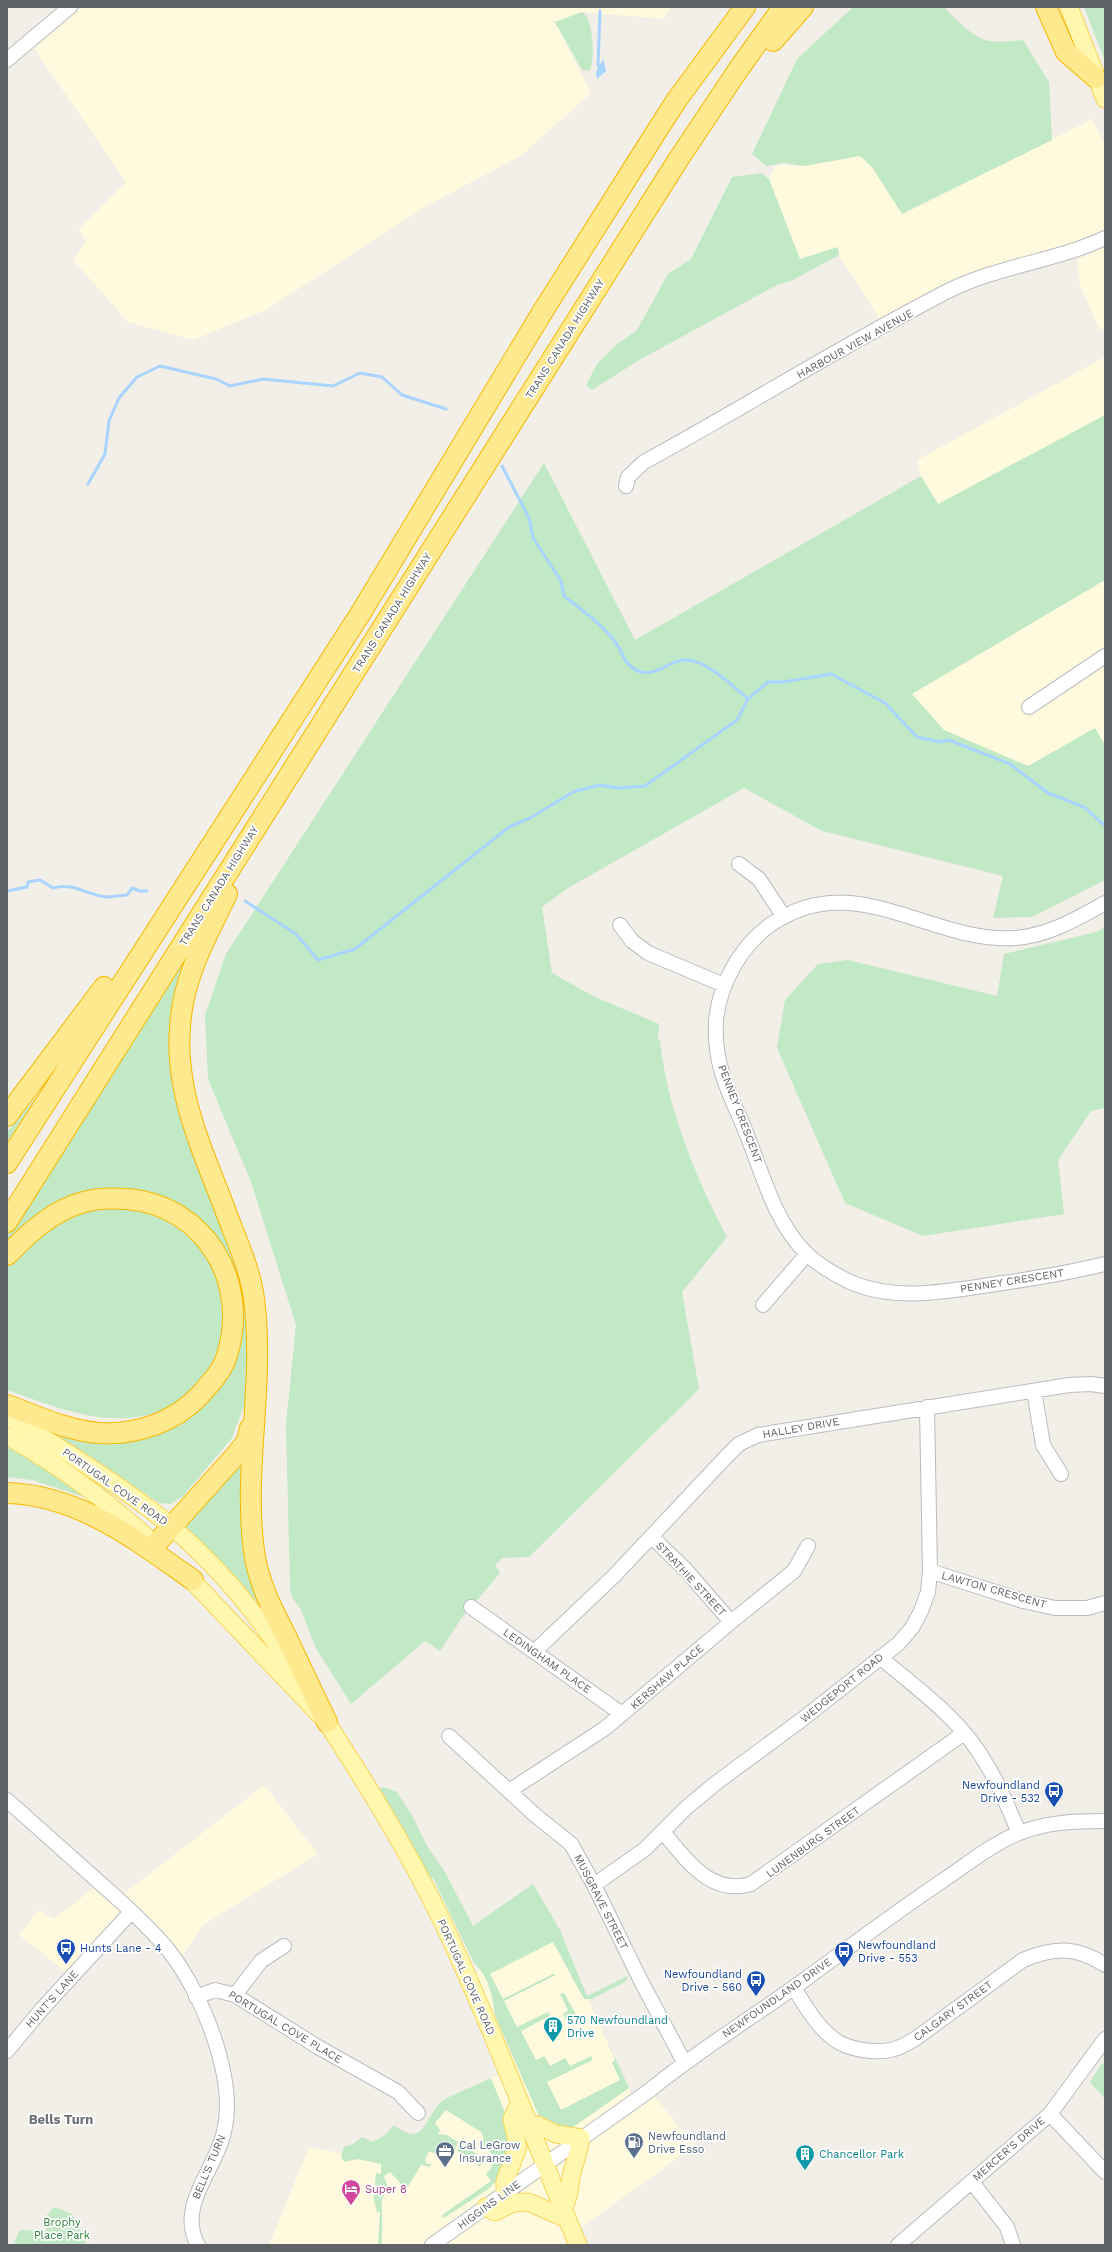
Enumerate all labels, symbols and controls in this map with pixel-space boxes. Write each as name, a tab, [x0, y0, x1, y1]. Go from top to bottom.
street label: TRANS CANADA HIGHWAY	[523, 276, 608, 401]
street label: HARBOUR VIEW AVENUE	[794, 307, 916, 381]
street label: TRANS CANADA HIGHWAY	[350, 550, 435, 675]
street label: TRANS CANADA HIGHWAY	[177, 823, 262, 948]
street label: PENNEY CRESCENT	[715, 1063, 765, 1166]
street label: PENNEY CRESCENT	[959, 1266, 1065, 1296]
street label: HALLEY DRIVE	[762, 1415, 840, 1441]
street label: PORTUGAL COVE ROAD	[60, 1446, 170, 1528]
street label: STRATHIE STREET	[653, 1539, 729, 1619]
street label: LAWTON CRESCENT	[940, 1569, 1048, 1611]
street label: LEDINGHAM PLACE	[501, 1626, 593, 1696]
street label: KERSHAW PLACE	[628, 1642, 706, 1712]
street label: WEDGEPORT ROAD	[798, 1650, 886, 1725]
place label: Newfoundland Drive - 532	[962, 1779, 1040, 1805]
bus stop icon: Newfoundland Drive - 532	[1043, 1780, 1065, 1808]
street label: LUNENBURG STREET	[764, 1803, 863, 1880]
street label: MUSGRAVE STREET	[571, 1852, 631, 1952]
street label: PORTUGAL COVE ROAD	[435, 1917, 498, 2037]
bus stop icon: Hunts Lane - 4	[55, 1937, 77, 1965]
place label: Newfoundland Drive - 553	[858, 1939, 936, 1965]
bus stop icon: Newfoundland Drive - 553	[833, 1940, 855, 1968]
place label: Hunts Lane - 4	[80, 1942, 162, 1955]
street label: NEWFOUNDLAND DRIVE	[720, 1955, 834, 2041]
street label: HUNT'S LANE	[23, 1968, 81, 2030]
place label: Newfoundland Drive - 560	[664, 1968, 742, 1994]
bus stop icon: Newfoundland Drive - 560	[745, 1969, 767, 1997]
street label: CALGARY STREET	[911, 1978, 995, 2044]
street label: PORTUGAL COVE PLACE	[226, 1988, 344, 2066]
place label: 570 Newfoundland Drive	[567, 2014, 668, 2040]
building icon: 570 Newfoundland Drive	[542, 2015, 564, 2043]
district label: Bells Turn	[29, 2112, 93, 2127]
street label: MERCER'S DRIVE	[970, 2114, 1048, 2184]
place label: Newfoundland Drive Esso	[648, 2130, 726, 2156]
fuel station icon: Newfoundland Drive Esso	[623, 2131, 645, 2159]
street label: BELL'S TURN	[190, 2133, 228, 2201]
place label: Cal LeGrow Insurance	[459, 2139, 520, 2165]
office icon: Cal LeGrow Insurance	[434, 2140, 456, 2168]
building icon: Chancellor Park	[794, 2143, 816, 2171]
place label: Chancellor Park	[819, 2148, 904, 2161]
hotel icon: Super 8	[340, 2178, 362, 2206]
street label: HIGGINS LINE	[455, 2178, 523, 2232]
place label: Super 8	[365, 2183, 407, 2196]
park label: Brophy Place Park	[34, 2216, 90, 2242]

